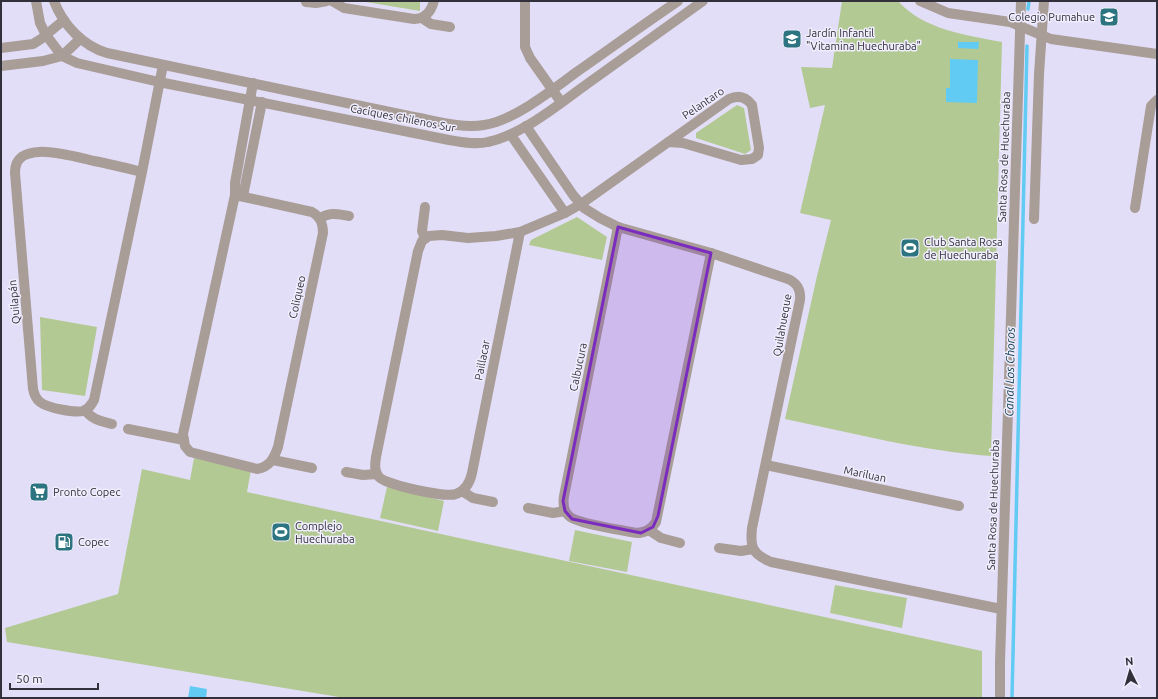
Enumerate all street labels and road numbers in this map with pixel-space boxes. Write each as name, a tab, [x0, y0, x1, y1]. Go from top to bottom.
street label: Pelantaro	[680, 85, 726, 121]
street label: Santa Rosa de Huechuraba	[996, 91, 1012, 223]
street label: Caciques Chilenos Sur	[349, 102, 458, 134]
street label: Coliqueo	[287, 274, 307, 320]
street label: Quilapán	[6, 279, 22, 325]
street label: Quilahueque	[771, 293, 793, 357]
street label: Paillacar	[472, 338, 492, 381]
street label: Calbucura	[567, 342, 589, 392]
street label: Santa Rosa de Huechuraba	[985, 439, 1001, 571]
street label: Mariluan	[843, 464, 887, 484]

